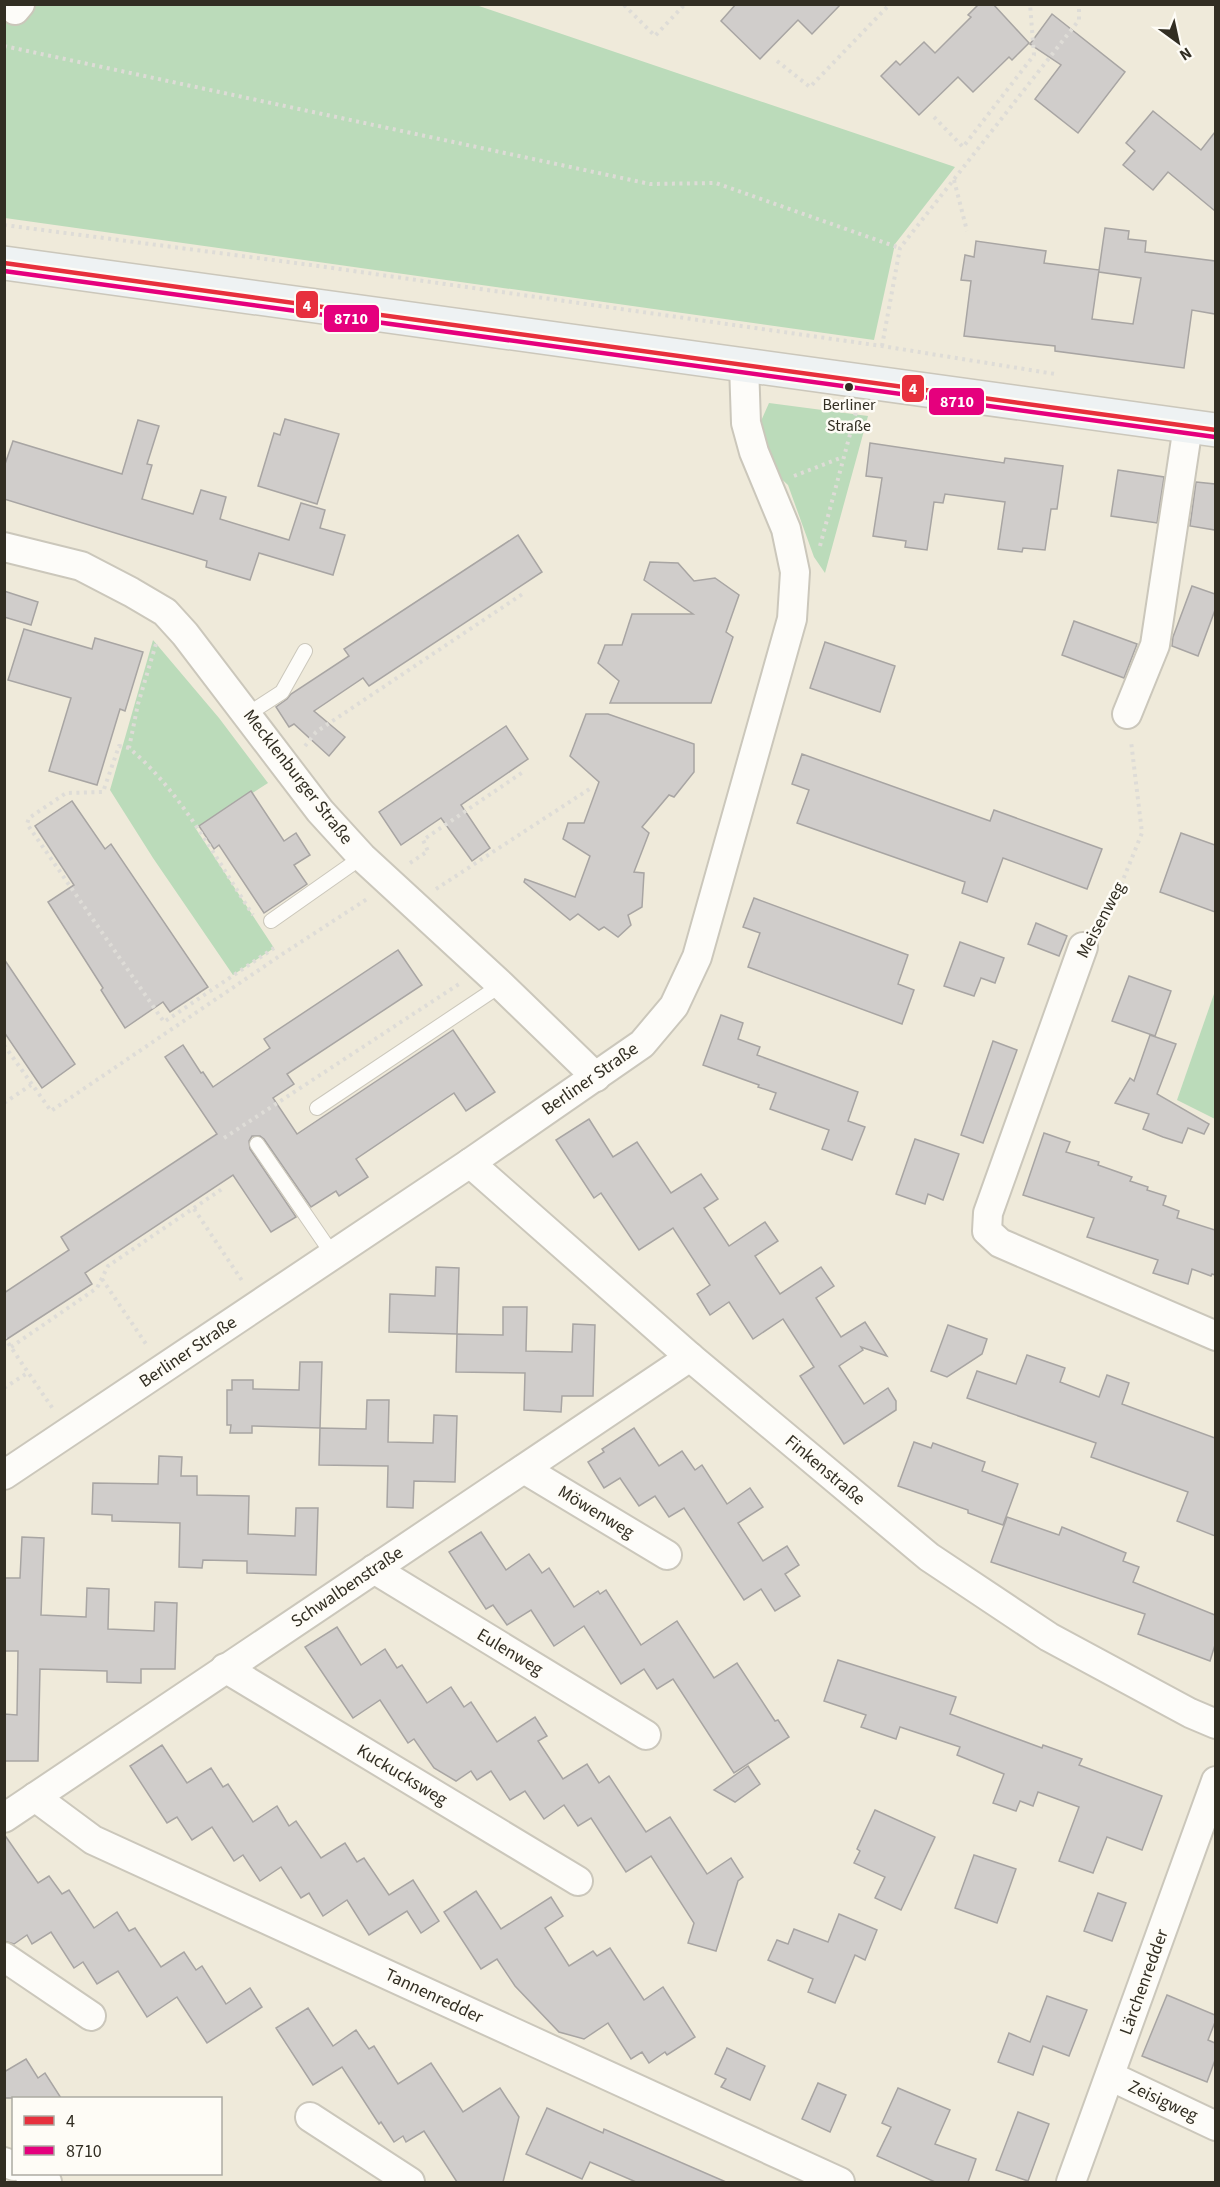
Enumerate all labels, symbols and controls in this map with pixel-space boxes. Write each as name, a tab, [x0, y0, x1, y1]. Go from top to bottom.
north arrow	[1148, 12, 1208, 72]
text: N	[1175, 42, 1196, 66]
line badge: 4	[295, 290, 319, 319]
text: 4	[303, 295, 312, 317]
line badge: 8710	[323, 304, 380, 333]
text: 8710	[334, 308, 368, 330]
line badge: 4	[901, 374, 925, 403]
text: 4	[909, 378, 918, 400]
marker: Berliner Straße	[843, 381, 855, 393]
line badge: 8710	[928, 387, 985, 416]
text: 8710	[940, 391, 974, 413]
place label: Berliner Straße	[822, 394, 876, 437]
street label: Mecklenburger Straße	[237, 704, 359, 850]
street label: Meisenweg	[1070, 877, 1132, 963]
street label: Berliner Straße	[537, 1036, 643, 1122]
street label: Berliner Straße	[134, 1310, 242, 1394]
street label: Finkenstraße	[779, 1429, 871, 1511]
street label: Möwenweg	[553, 1479, 639, 1545]
street label: Schwalbenstraße	[286, 1540, 408, 1634]
street label: Eulenweg	[472, 1622, 548, 1682]
street label: Kuckucksweg	[352, 1738, 452, 1812]
street label: Lärchenredder	[1113, 1925, 1175, 2038]
street label: Tannenredder	[381, 1962, 488, 2030]
street label: Zeisigweg	[1124, 2074, 1202, 2128]
legend	[12, 2097, 222, 2175]
text: 4	[66, 2109, 75, 2134]
text: 8710	[66, 2139, 102, 2164]

